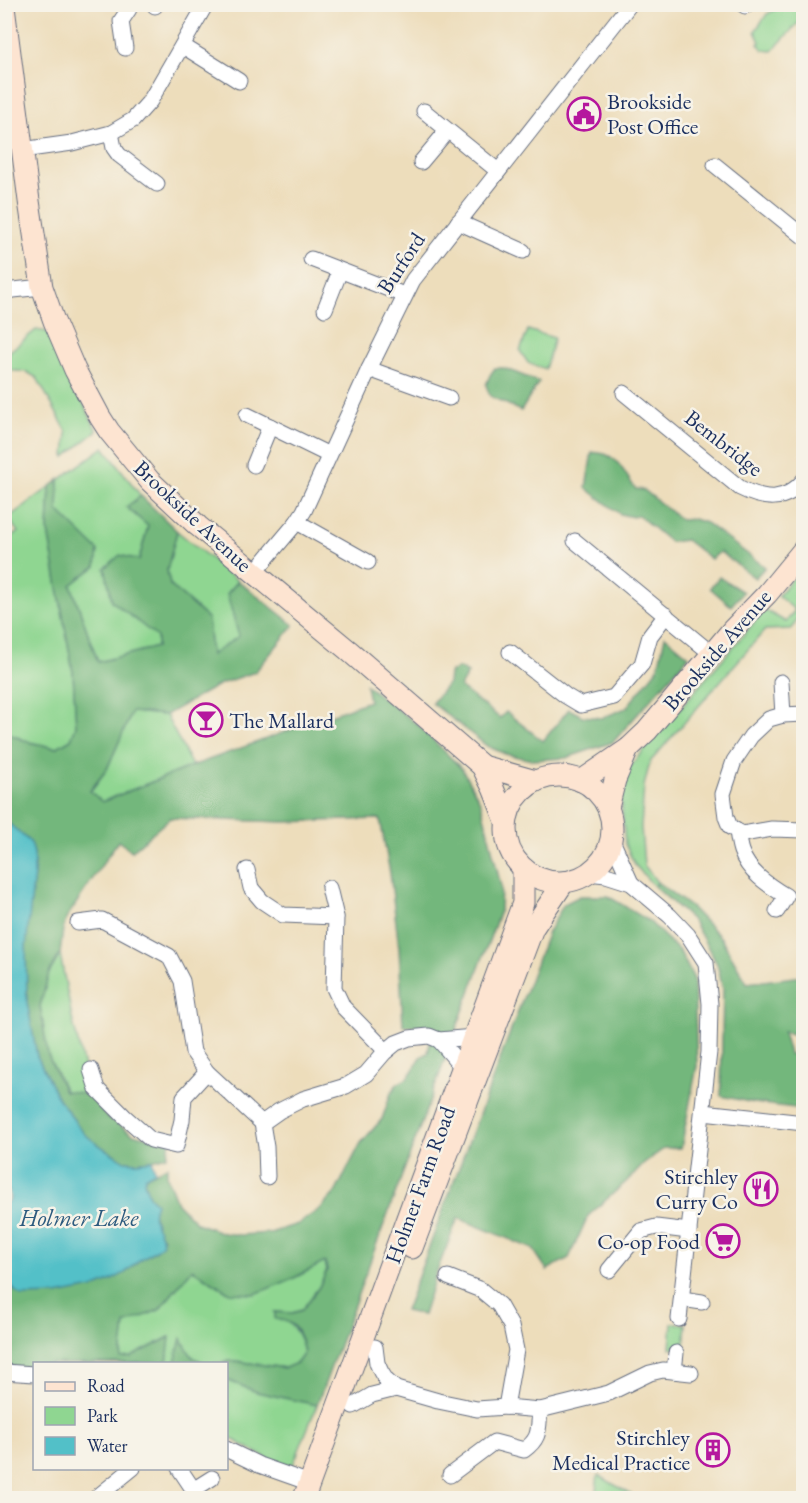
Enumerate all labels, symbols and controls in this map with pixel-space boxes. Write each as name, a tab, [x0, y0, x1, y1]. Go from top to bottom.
place label: Brookside Post Office	[607, 87, 699, 141]
public building icon: Brookside Post Office	[566, 96, 602, 132]
street label: Burford	[370, 226, 432, 299]
street label: Bembridge	[679, 403, 769, 483]
street label: Brookside Avenue	[128, 454, 259, 579]
street label: Brookside Avenue	[656, 583, 778, 717]
bar icon: The Mallard	[188, 702, 224, 738]
place label: The Mallard	[229, 706, 335, 735]
street label: Holmer Farm Road	[378, 1102, 462, 1268]
place label: Stirchley Curry Co	[656, 1162, 738, 1216]
restaurant icon: Stirchley Curry Co	[743, 1171, 779, 1207]
water label: Holmer Lake	[19, 1202, 139, 1233]
supermarket icon: Co-op Food	[705, 1223, 741, 1259]
place label: Co-op Food	[597, 1227, 701, 1256]
legend	[33, 1362, 228, 1470]
text: Road	[87, 1374, 126, 1397]
text: Park	[87, 1404, 118, 1427]
place label: Stirchley Medical Practice	[552, 1423, 690, 1477]
building icon: Stirchley Medical Practice	[695, 1432, 731, 1468]
text: Water	[87, 1434, 128, 1457]

